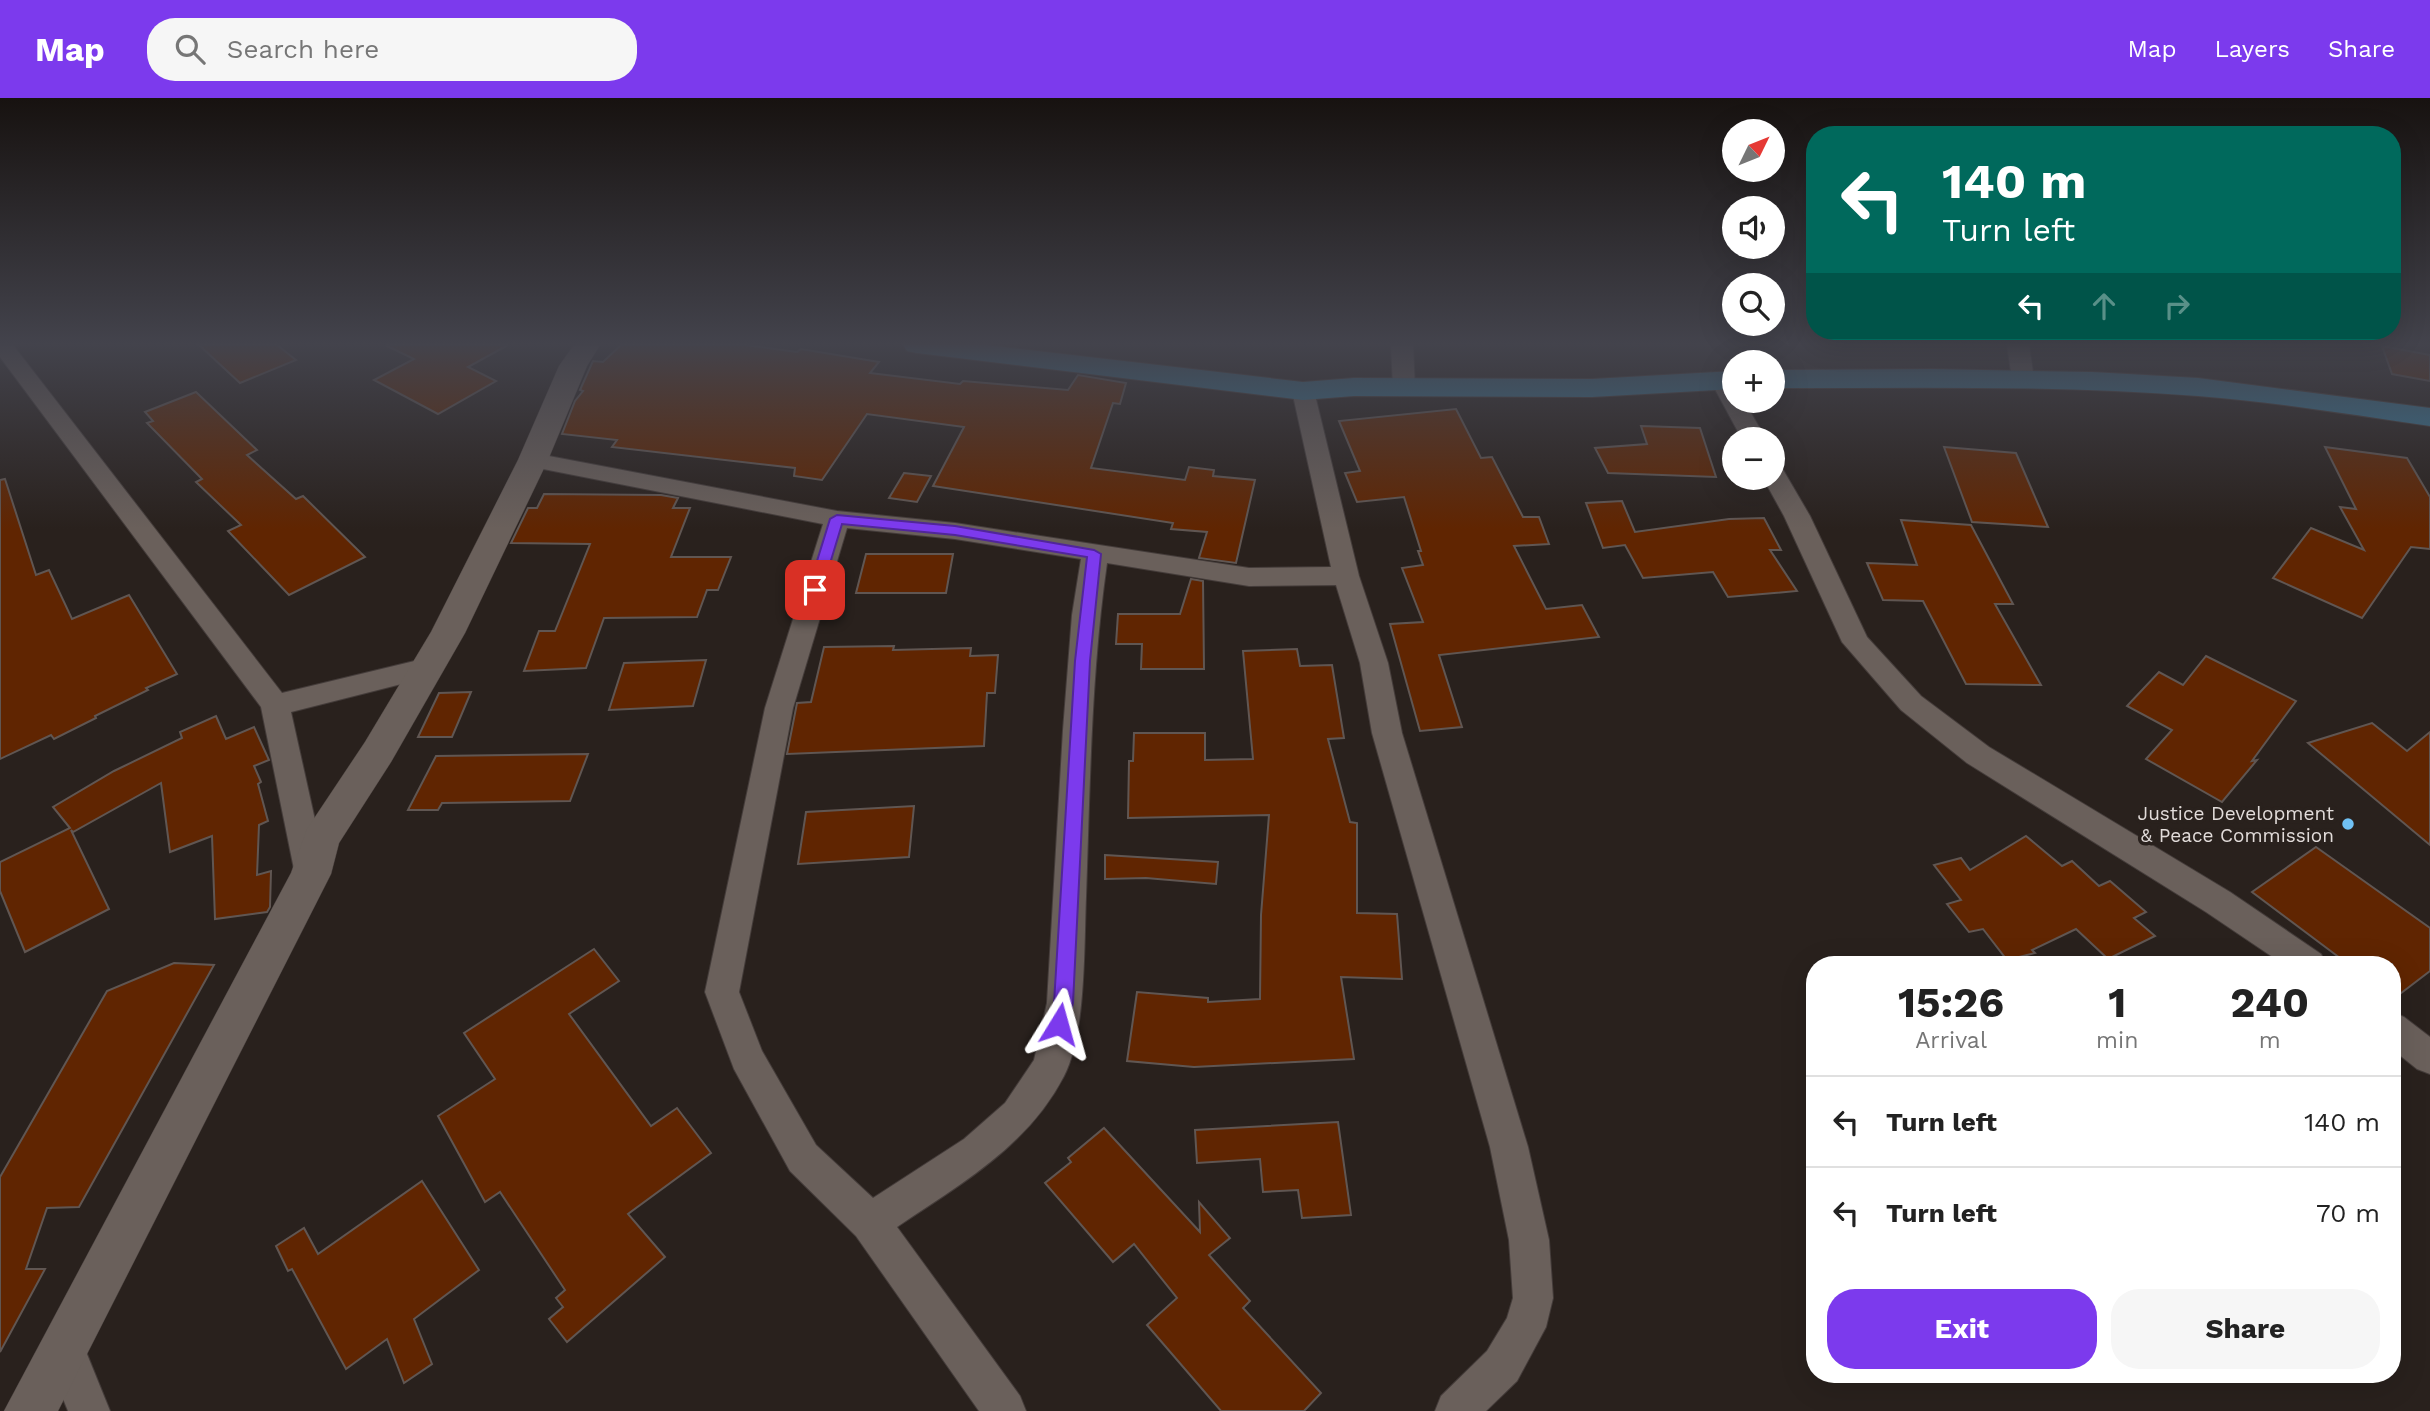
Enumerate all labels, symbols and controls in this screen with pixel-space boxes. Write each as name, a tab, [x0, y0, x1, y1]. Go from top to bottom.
search box	[147, 18, 637, 81]
text: Map	[35, 30, 105, 69]
icon: search	[171, 30, 209, 68]
text: Search here	[227, 34, 379, 64]
text: Map	[2128, 35, 2176, 63]
text: Layers	[2214, 35, 2290, 63]
text: Share	[2328, 35, 2395, 63]
north arrow	[1722, 119, 1785, 182]
map controls	[1722, 119, 1785, 490]
text: 140 m	[1942, 152, 2086, 210]
icon: left	[1827, 154, 1918, 245]
button: sound	[1722, 196, 1785, 259]
text: Turn left	[1942, 211, 2075, 249]
button: search	[1722, 273, 1785, 336]
icon: left	[2012, 287, 2050, 325]
icon: ahead	[2085, 287, 2123, 325]
icon: right	[2158, 287, 2196, 325]
button: +	[1722, 350, 1785, 413]
button: −	[1722, 427, 1785, 490]
pin	[785, 560, 845, 620]
icon: arrive	[796, 571, 834, 609]
place label: Justice Development & Peace Commission	[2138, 802, 2334, 847]
marker: Justice Development & Peace Commission	[2340, 816, 2356, 832]
text: 15:26	[1898, 978, 2004, 1027]
text: 1	[2108, 978, 2126, 1027]
text: 240	[2230, 978, 2309, 1027]
position arrow	[1022, 987, 1096, 1061]
text: Arrival	[1915, 1027, 1987, 1054]
text: min	[2096, 1027, 2138, 1054]
text: m	[2259, 1027, 2281, 1054]
icon: left	[1827, 1103, 1865, 1141]
text: Turn left	[1886, 1107, 1997, 1137]
text: 140 m	[2304, 1107, 2380, 1137]
icon: left	[1827, 1194, 1865, 1232]
text: Turn left	[1886, 1198, 1997, 1228]
text: 70 m	[2316, 1198, 2380, 1228]
button: Exit	[1827, 1289, 2097, 1369]
button: Share	[2111, 1289, 2380, 1369]

